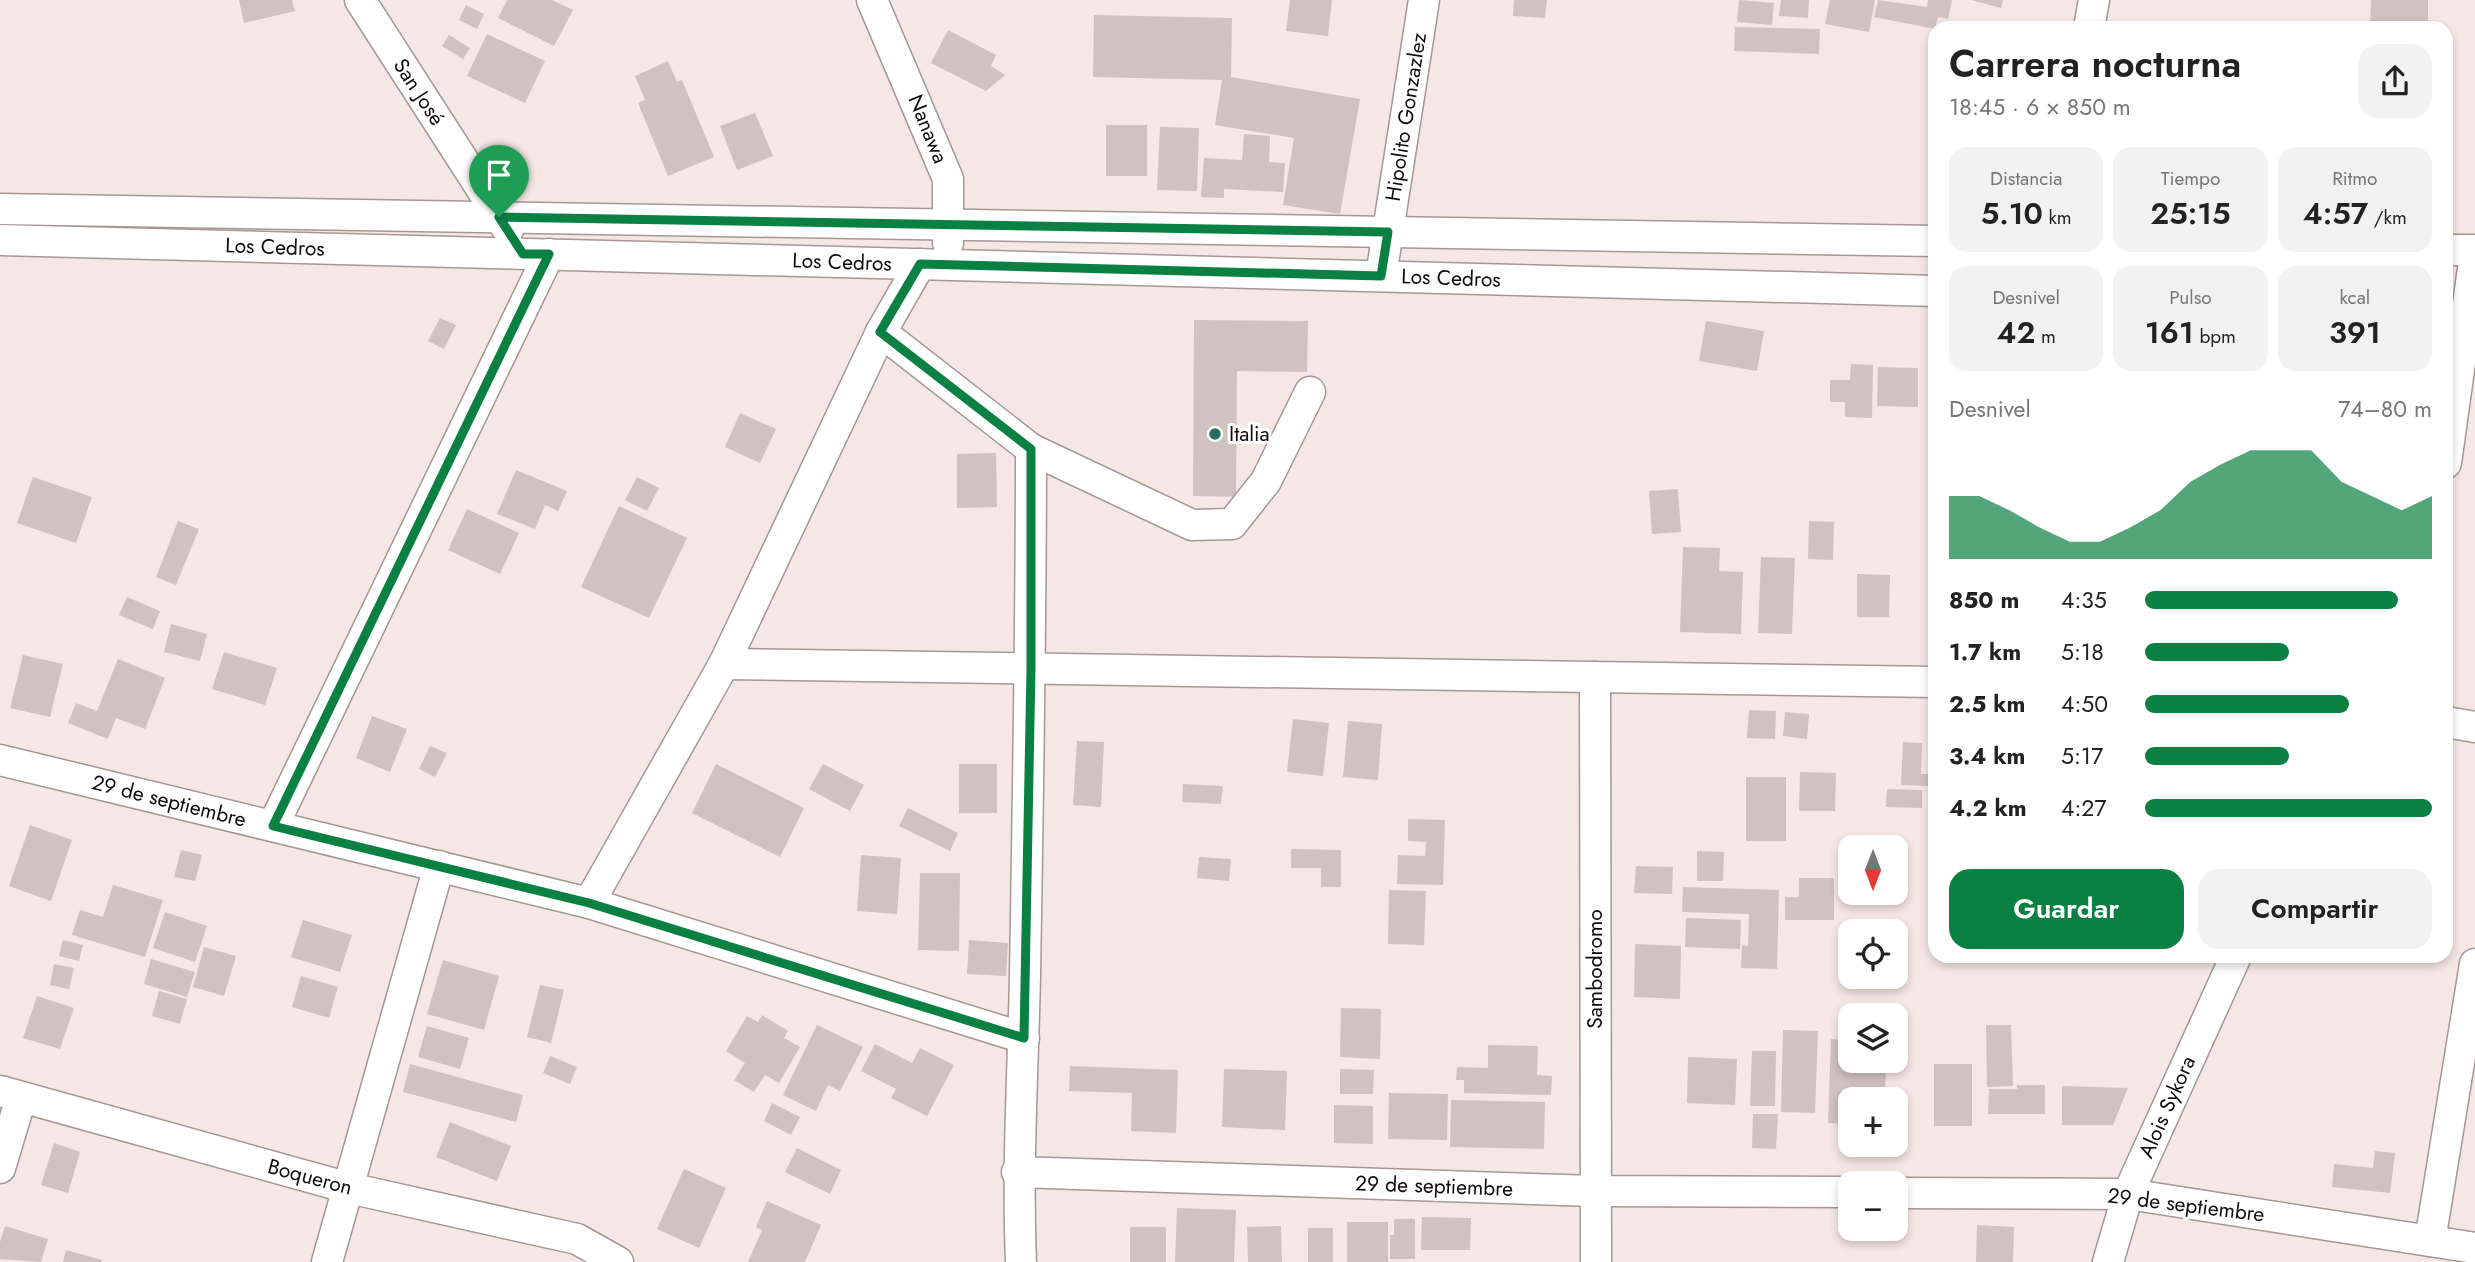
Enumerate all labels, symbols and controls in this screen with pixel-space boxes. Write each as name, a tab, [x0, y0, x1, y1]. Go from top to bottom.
street label: Hipolito Gonzazlez	[1378, 30, 1434, 203]
text: Carrera nocturna	[1949, 36, 2241, 91]
button: share	[2358, 44, 2432, 118]
street label: San José	[386, 52, 452, 132]
street label: Nanawa	[901, 90, 955, 168]
text: 18:45 · 6 × 850 m	[1949, 90, 2131, 124]
pin	[469, 145, 529, 217]
icon: arrive	[480, 156, 518, 194]
text: Distancia	[1990, 165, 2062, 192]
text: Tiempo	[2161, 165, 2220, 192]
text: Ritmo	[2332, 165, 2377, 192]
text: 5.10	[1981, 192, 2043, 235]
text: 25:15	[2150, 192, 2231, 235]
text: 4:57	[2303, 192, 2368, 235]
text: km	[2043, 204, 2072, 231]
text: /km	[2368, 204, 2407, 231]
street label: Los Cedros	[225, 230, 325, 264]
street label: Los Cedros	[792, 245, 892, 279]
street label: Los Cedros	[1401, 261, 1501, 295]
text: Desnivel	[1992, 284, 2060, 311]
text: Pulso	[2169, 284, 2212, 311]
text: kcal	[2339, 284, 2370, 311]
text: 42	[1997, 311, 2035, 354]
text: 161	[2145, 311, 2194, 354]
text: 391	[2329, 311, 2381, 354]
text: m	[2035, 323, 2056, 350]
text: bpm	[2194, 323, 2236, 350]
text: Desnivel	[1949, 392, 2031, 426]
text: 74–80 m	[2338, 392, 2432, 426]
place label: Italia	[1229, 419, 1270, 449]
marker: Italia	[1207, 426, 1223, 442]
text: 850 m	[1949, 583, 2019, 617]
text: 4:35	[2061, 583, 2107, 617]
text: 1.7 km	[1949, 635, 2021, 669]
text: 5:18	[2061, 635, 2104, 669]
text: 2.5 km	[1949, 687, 2025, 721]
text: 4:50	[2061, 687, 2108, 721]
text: 3.4 km	[1949, 739, 2025, 773]
text: 5:17	[2061, 739, 2103, 773]
street label: 29 de septiembre	[89, 767, 249, 835]
text: 4.2 km	[1949, 791, 2027, 825]
text: 4:27	[2061, 791, 2106, 825]
north arrow	[1838, 835, 1908, 905]
map controls	[1838, 835, 1908, 1241]
button: Guardar	[1949, 869, 2184, 949]
button: Compartir	[2198, 869, 2432, 949]
street label: Sambodromo	[1580, 909, 1610, 1029]
button: locate	[1838, 919, 1908, 989]
button: layers	[1838, 1003, 1908, 1073]
street label: Alois Sykora	[2131, 1051, 2203, 1163]
button: +	[1838, 1087, 1908, 1157]
street label: Boqueron	[264, 1151, 356, 1203]
street label: 29 de septiembre	[1355, 1168, 1514, 1204]
button: −	[1838, 1171, 1908, 1241]
street label: 29 de septiembre	[2106, 1180, 2266, 1230]

